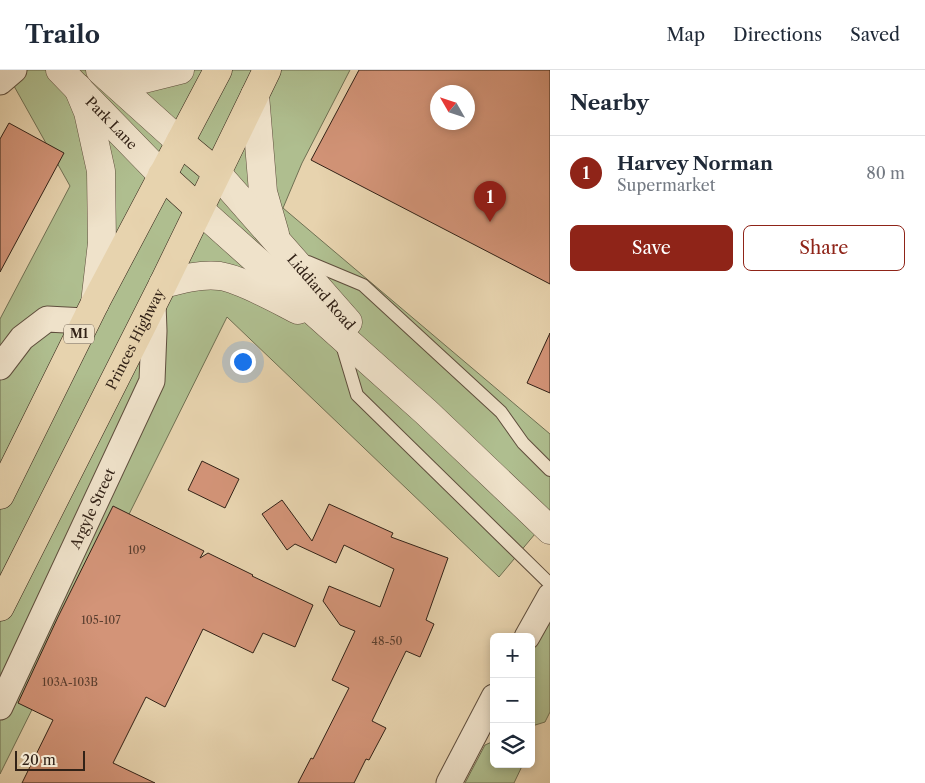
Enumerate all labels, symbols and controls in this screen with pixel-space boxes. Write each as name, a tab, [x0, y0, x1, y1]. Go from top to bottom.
text: Trailo	[25, 20, 100, 49]
text: Map	[666, 24, 705, 46]
text: Directions	[733, 24, 822, 46]
text: Saved	[850, 24, 900, 46]
north arrow	[430, 85, 475, 130]
text: Nearby	[570, 90, 649, 115]
street label: Park Lane	[82, 93, 141, 154]
text: Harvey Norman	[617, 152, 773, 175]
text: 1	[582, 163, 590, 183]
text: 80 m	[866, 163, 905, 183]
text: Supermarket	[617, 175, 715, 195]
pin: 1	[474, 181, 506, 222]
button: Save	[570, 225, 733, 271]
button: Share	[743, 225, 905, 271]
street label: Liddiard Road	[283, 250, 359, 334]
street label: Princes Highway	[102, 285, 168, 393]
road number: M1	[64, 324, 94, 344]
your location	[230, 349, 256, 375]
street label: Argyle Street	[66, 465, 119, 553]
house number: 109	[128, 543, 146, 557]
house number: 105-107	[81, 613, 121, 627]
map controls	[490, 633, 535, 768]
button: +	[490, 633, 535, 678]
house number: 48-50	[372, 634, 402, 648]
house number: 103A-103B	[42, 675, 98, 689]
button: −	[490, 678, 535, 723]
button: layers	[490, 723, 535, 768]
scale bar	[15, 748, 85, 771]
text: 20 m	[22, 751, 56, 769]

